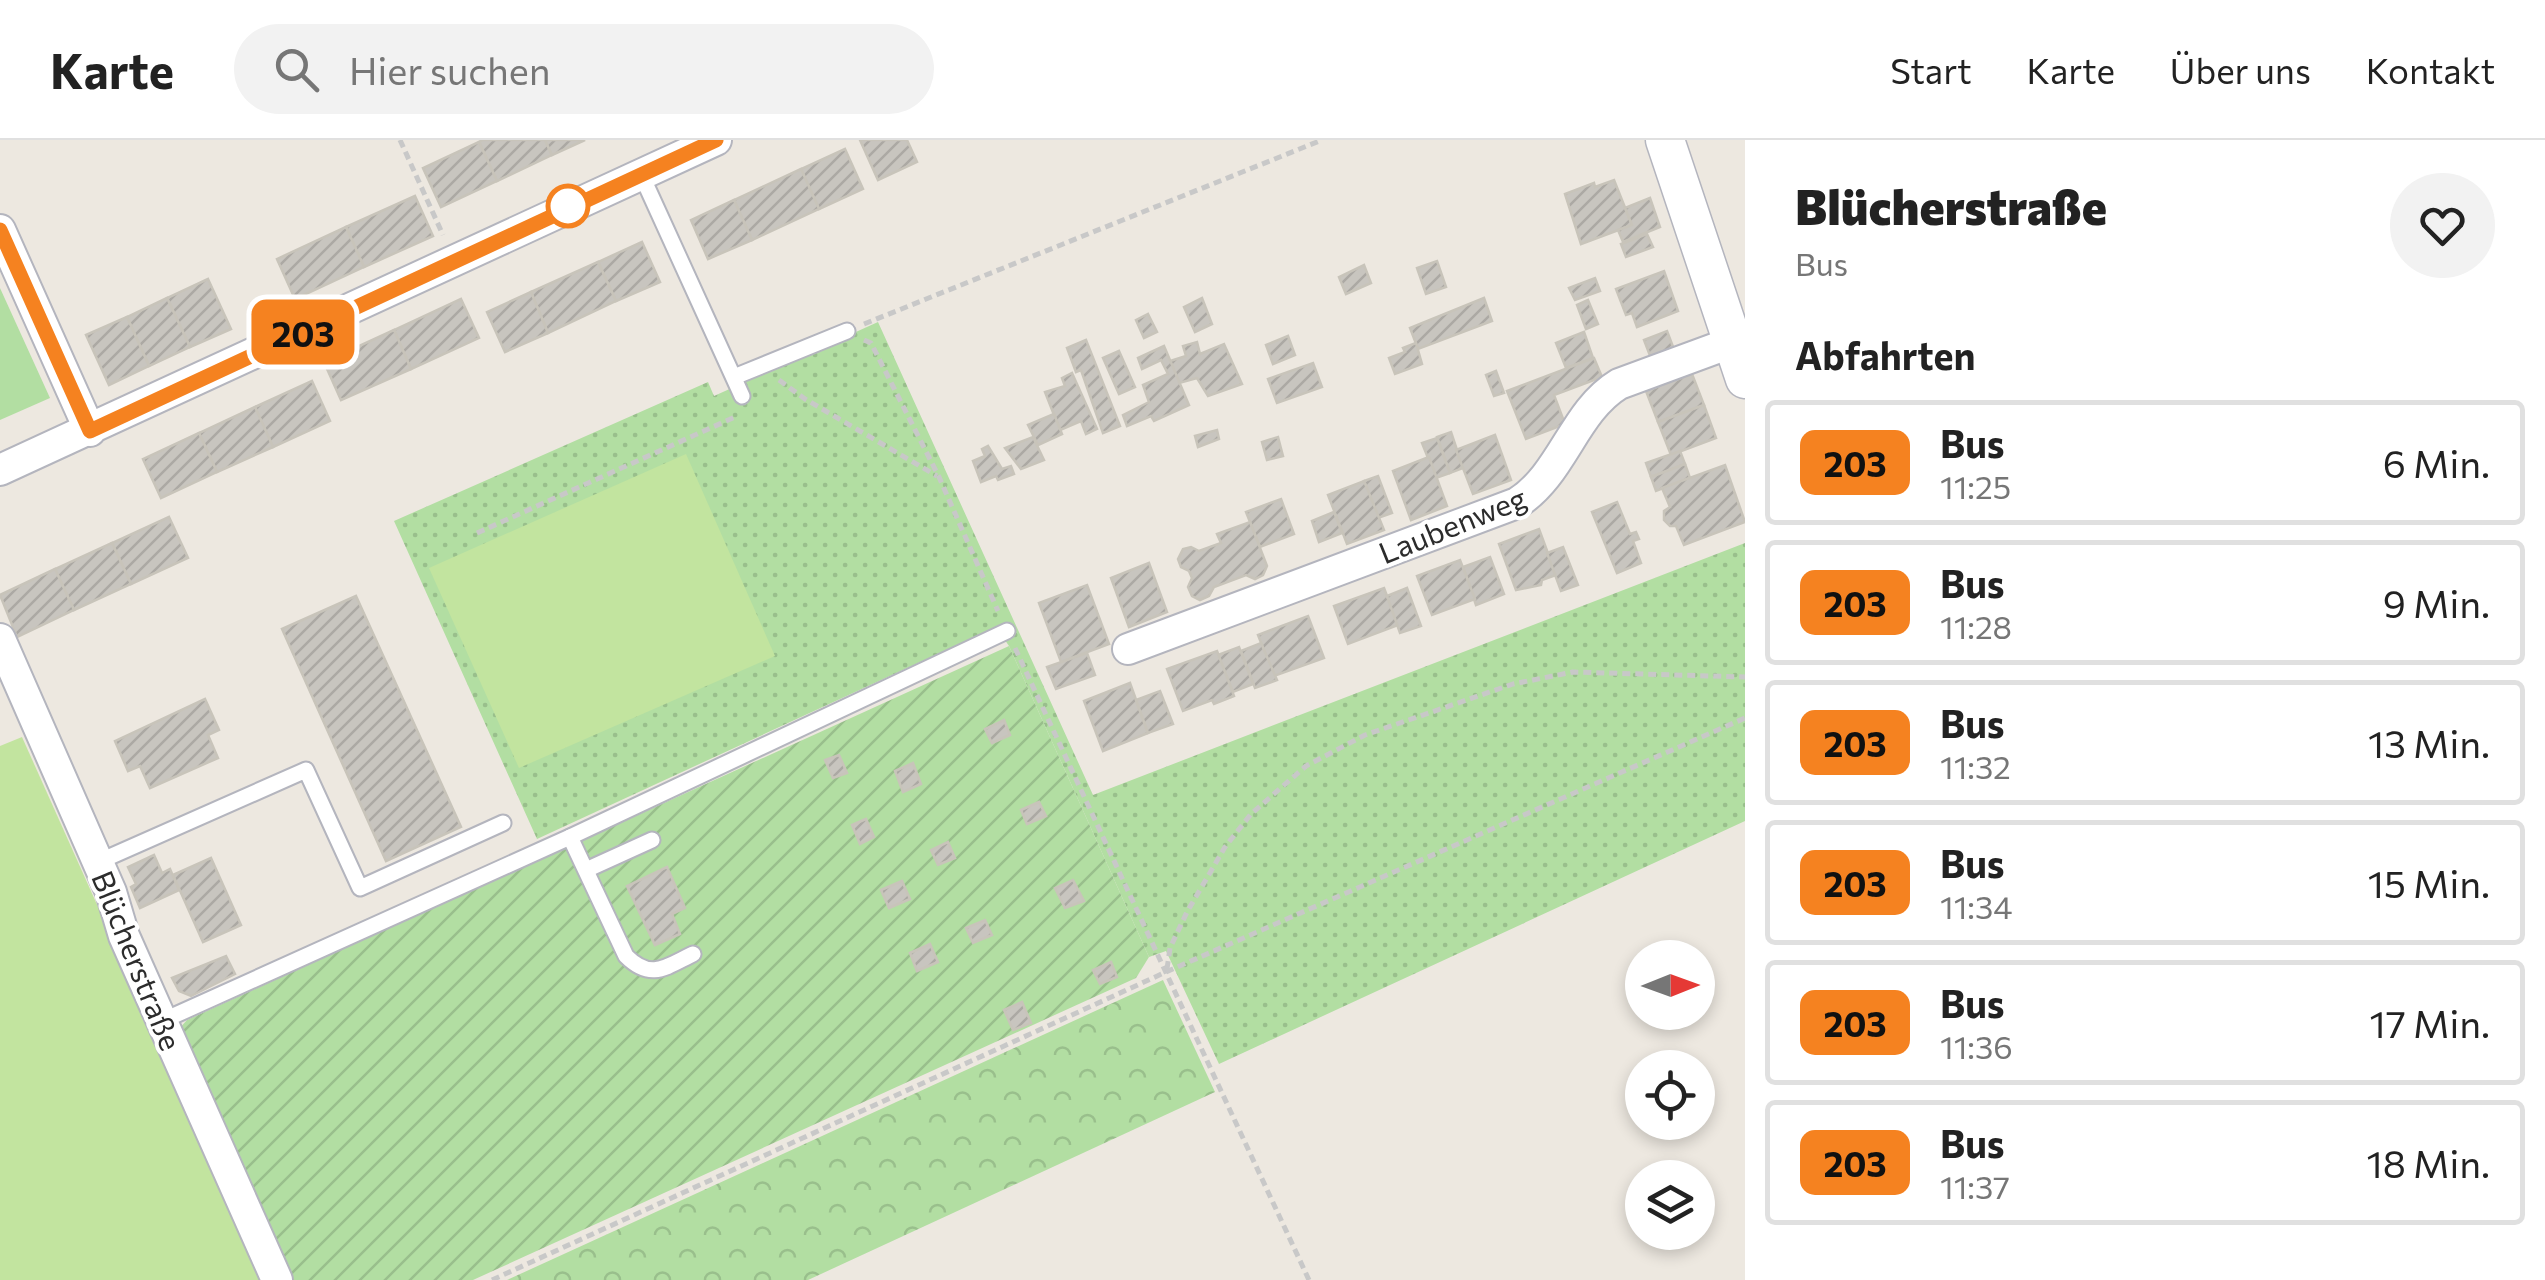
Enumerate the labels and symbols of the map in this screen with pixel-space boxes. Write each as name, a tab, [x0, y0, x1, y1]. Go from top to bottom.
unlabelled marker	[547, 185, 589, 227]
line badge: 203	[246, 300, 360, 364]
street label: Laubenweg	[1373, 478, 1531, 570]
street label: Blücherstraße	[85, 865, 191, 1055]
north arrow	[1625, 940, 1715, 1030]

